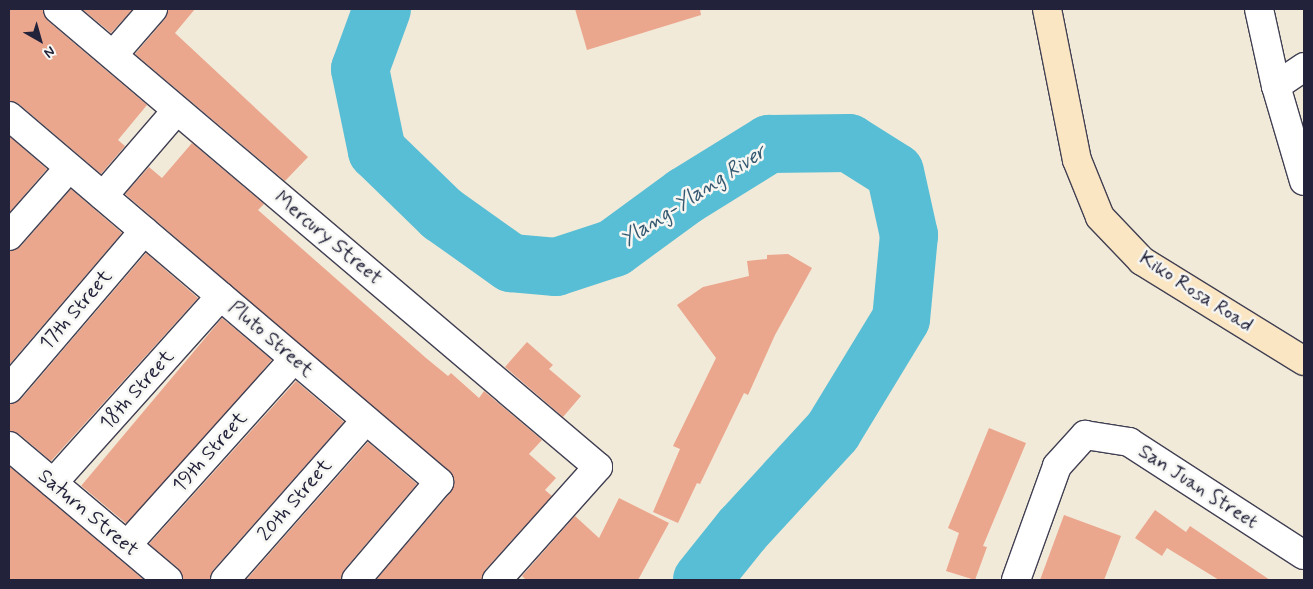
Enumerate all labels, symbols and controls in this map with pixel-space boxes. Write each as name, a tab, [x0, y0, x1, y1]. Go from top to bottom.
north arrow	[15, 15, 65, 65]
text: N	[40, 42, 58, 62]
water label: Ylang-Ylang River	[614, 139, 772, 253]
street label: Mercury Street	[270, 186, 386, 290]
street label: Kiko Rosa Road	[1136, 247, 1256, 337]
street label: 17th Street	[35, 265, 117, 355]
street label: Pluto Street	[223, 295, 319, 383]
street label: 18th Street	[95, 345, 179, 435]
street label: 19th Street	[167, 407, 253, 497]
street label: San Juan Street	[1132, 438, 1264, 536]
street label: 20th Street	[253, 454, 337, 546]
street label: Saturn Street	[33, 465, 143, 561]

